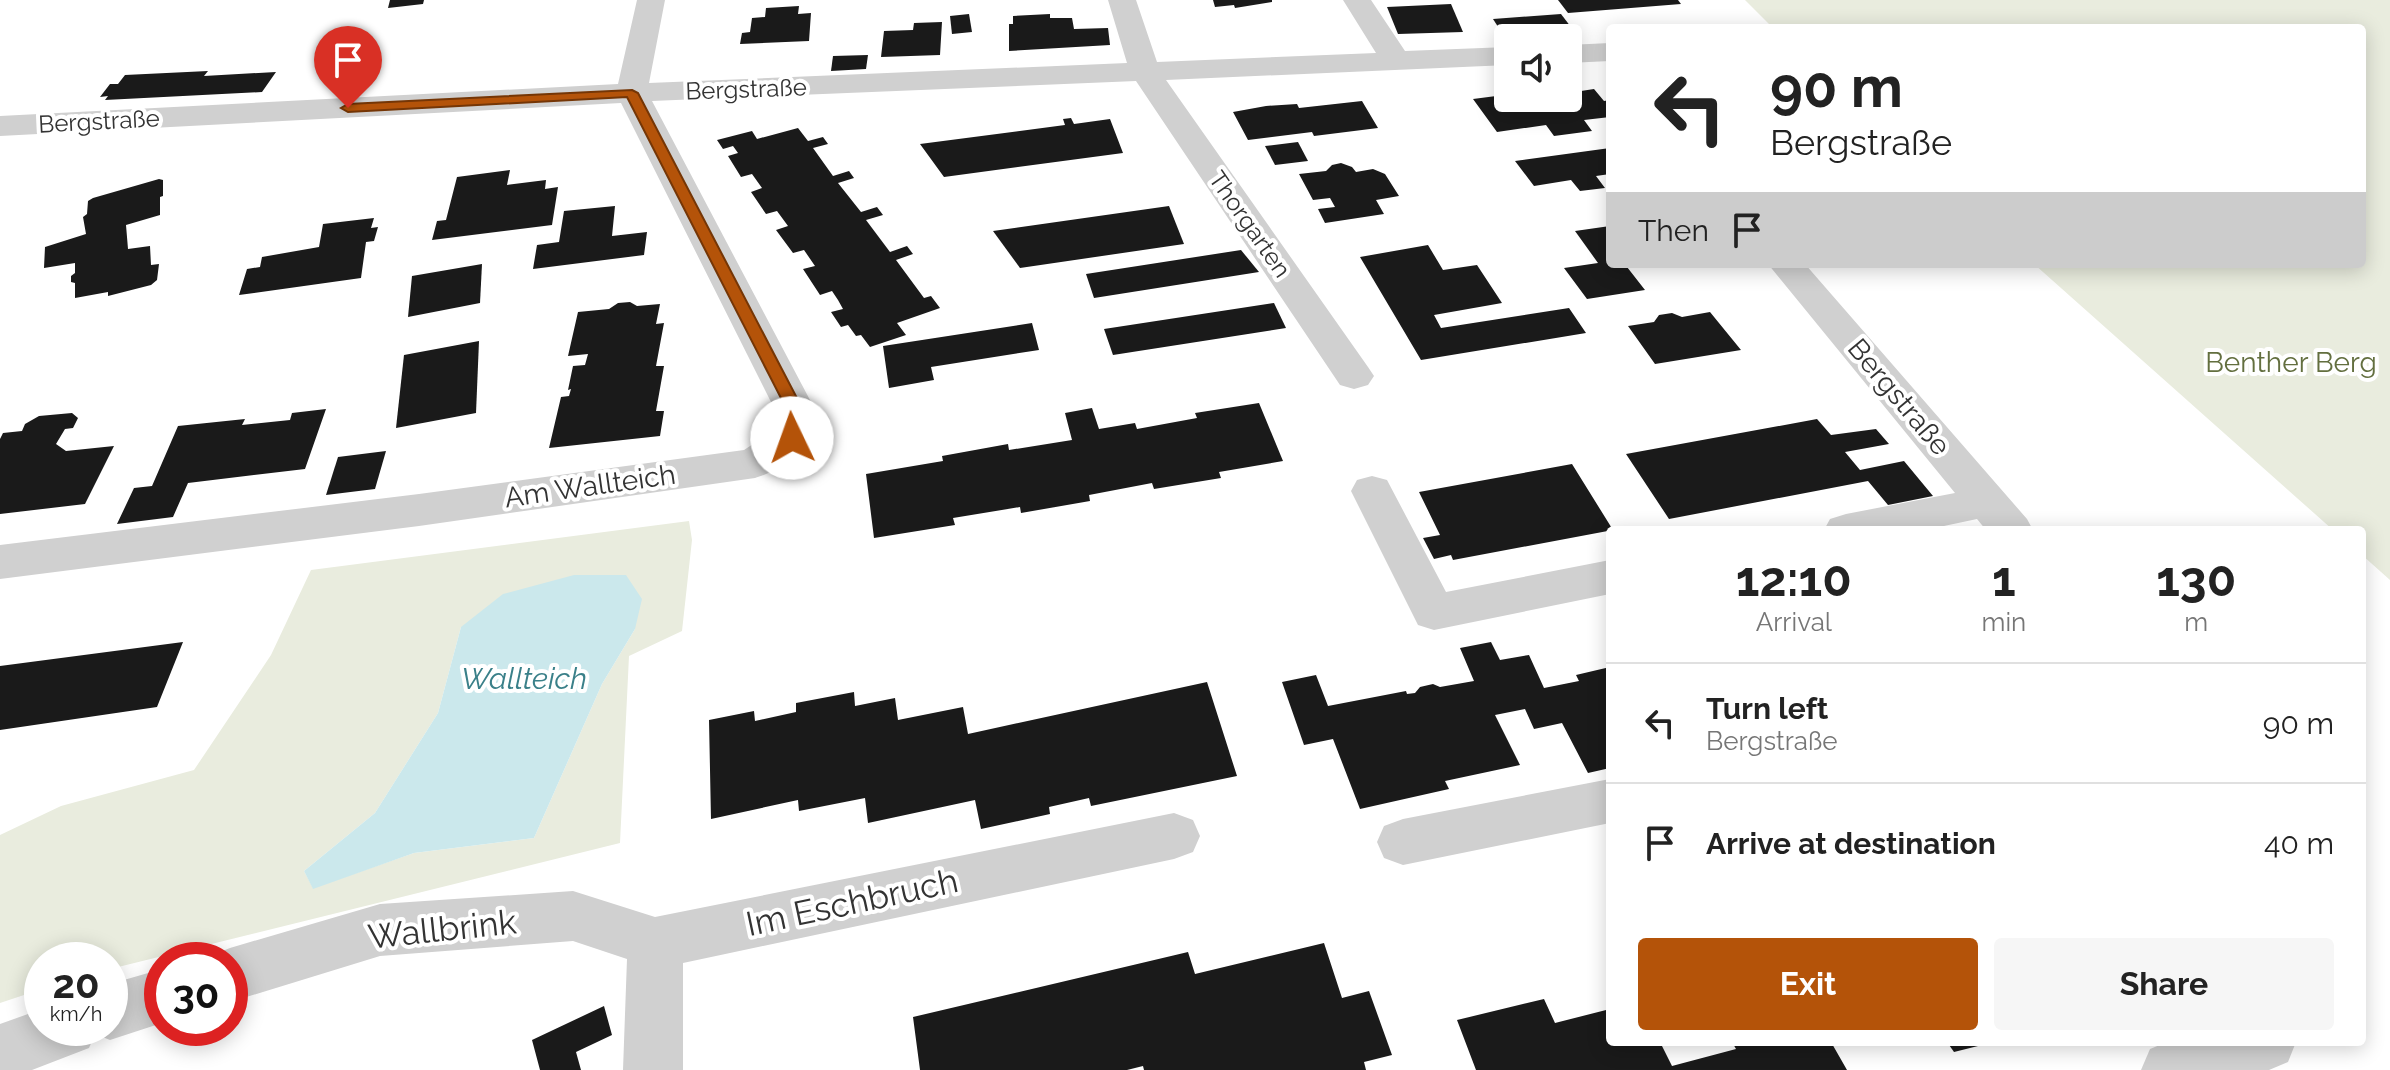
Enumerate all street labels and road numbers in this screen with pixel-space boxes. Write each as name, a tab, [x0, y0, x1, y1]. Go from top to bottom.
street label: Bergstraße	[685, 72, 807, 106]
street label: Bergstraße	[38, 103, 160, 139]
street label: Thorgarten	[1203, 165, 1297, 283]
street label: Bergstraße	[1841, 332, 1957, 462]
street label: Am Wallteich	[502, 458, 678, 514]
street label: Im Eschbruch	[742, 860, 962, 944]
street label: Wallbrink	[366, 901, 518, 957]

